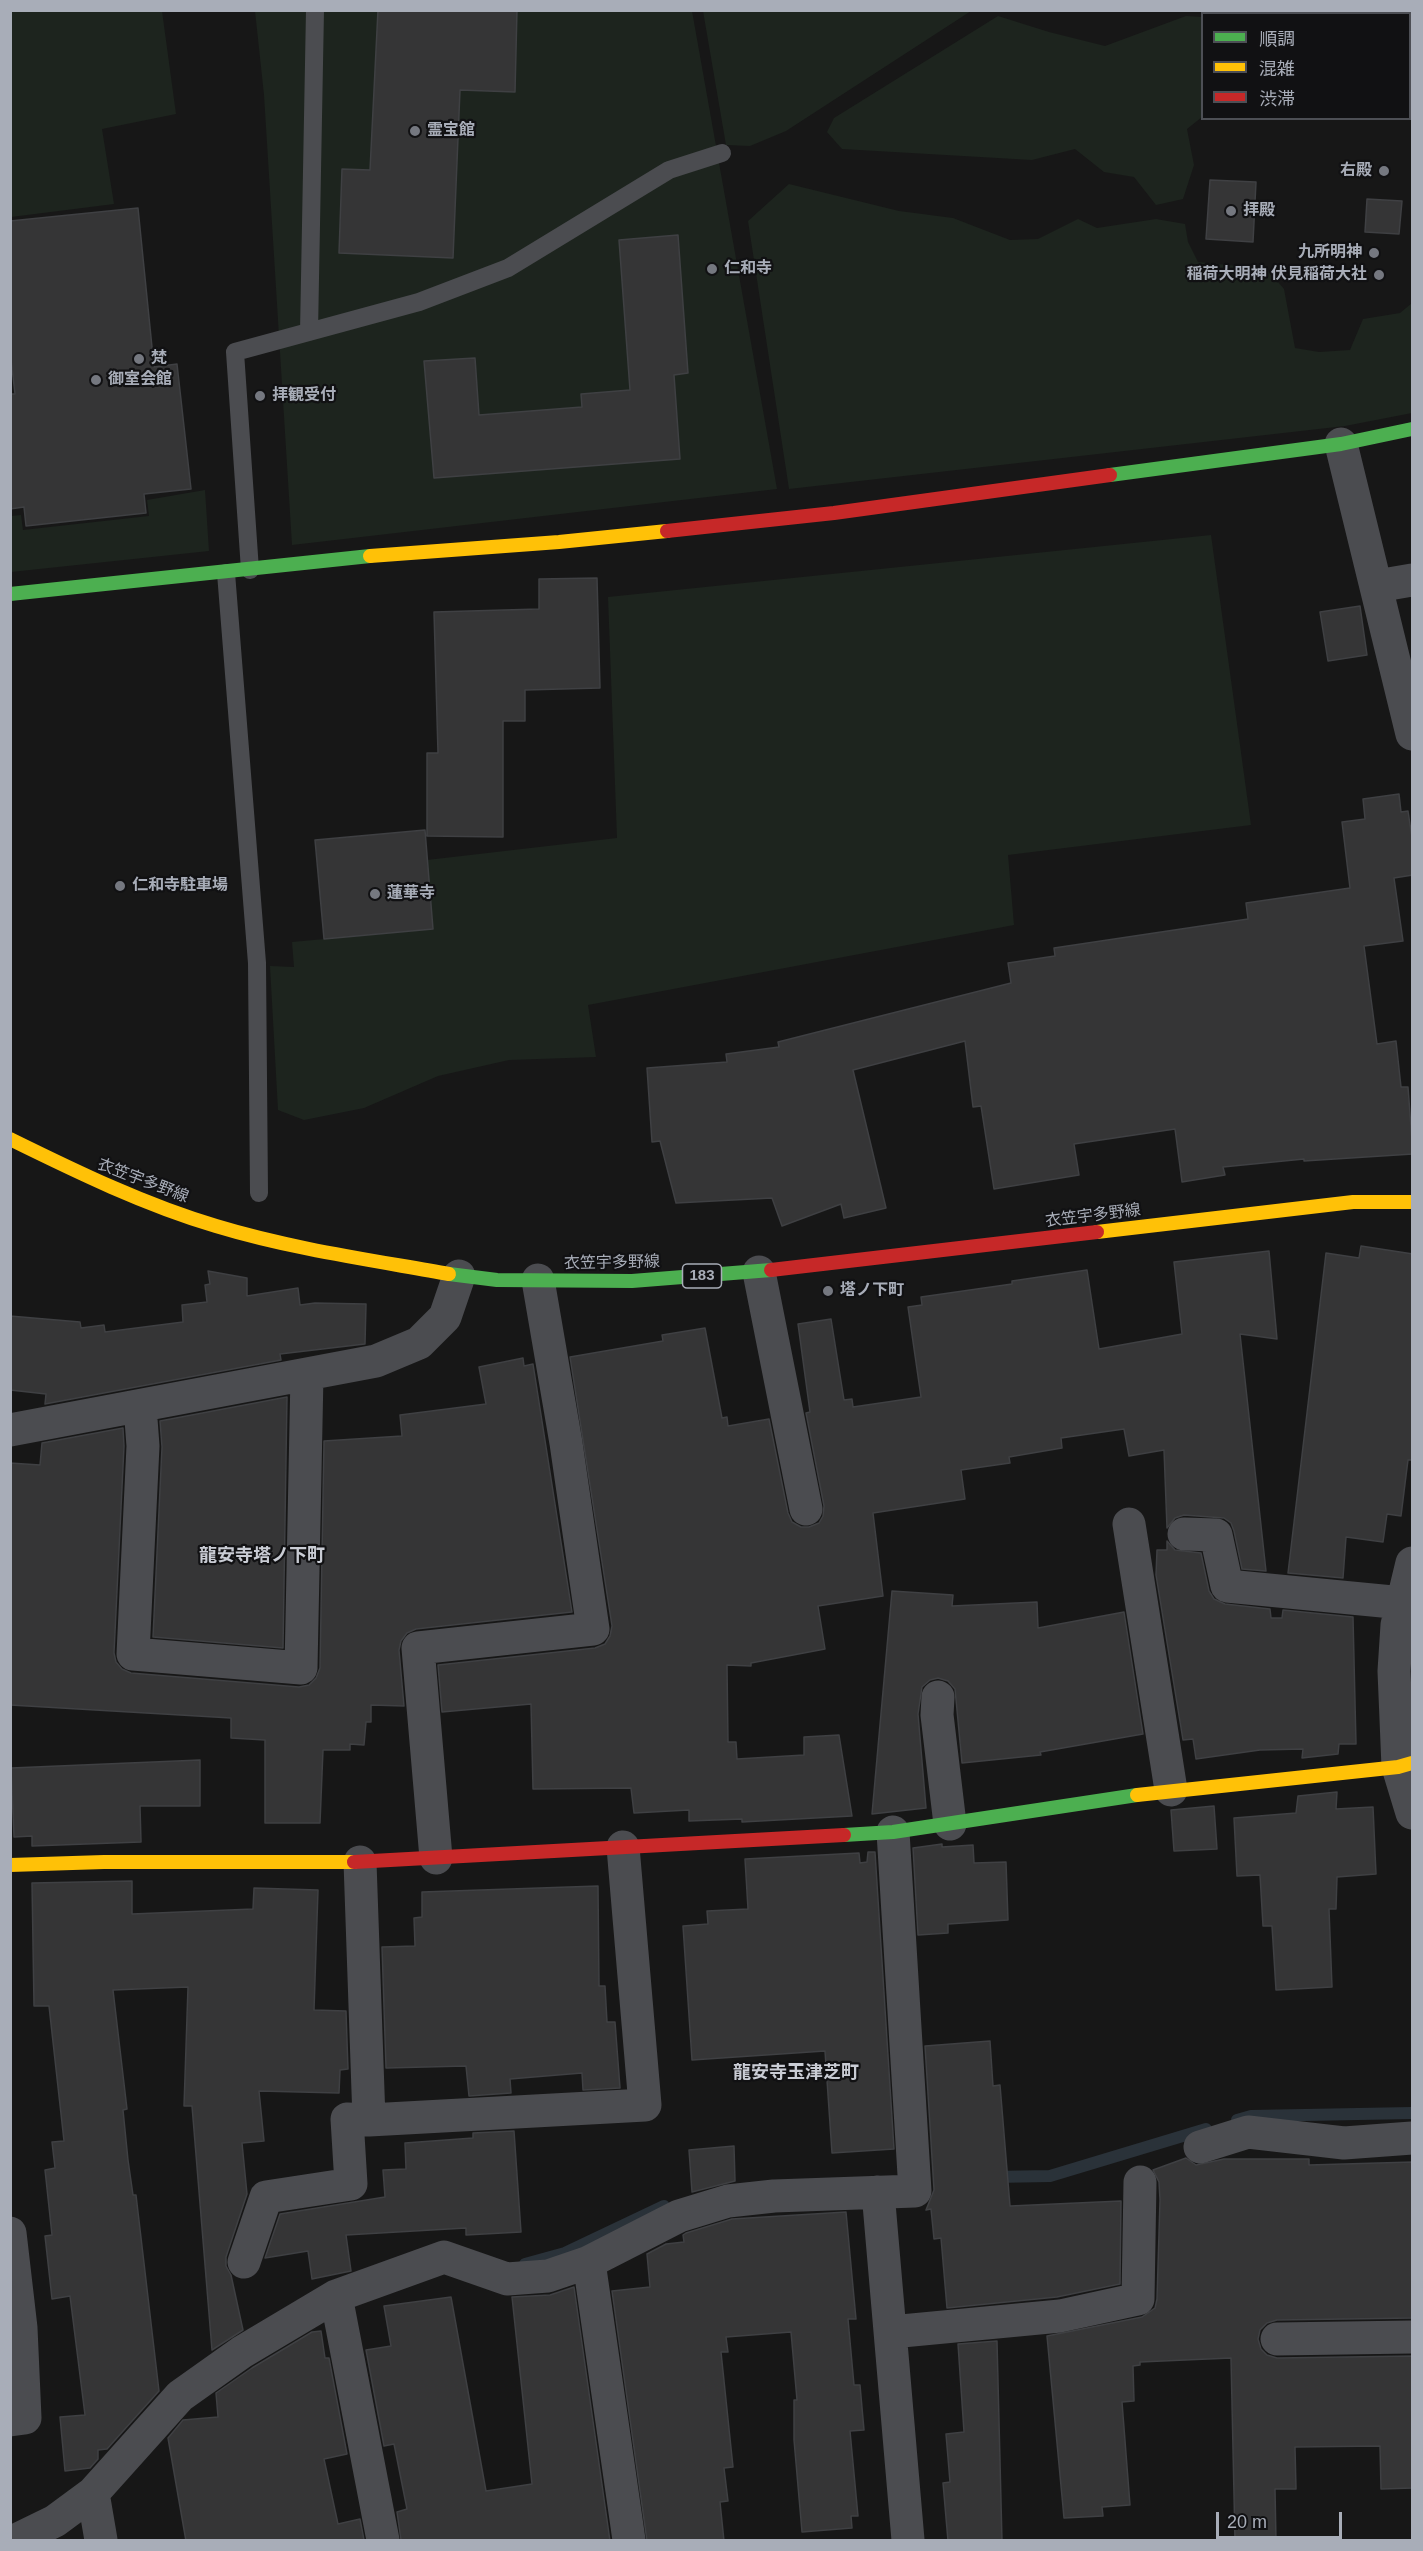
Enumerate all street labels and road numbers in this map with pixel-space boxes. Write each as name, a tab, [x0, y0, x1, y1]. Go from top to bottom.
street label: 衣笠宇多野線	[95, 1155, 191, 1207]
street label: 衣笠宇多野線	[1044, 1201, 1142, 1231]
street label: 衣笠宇多野線	[564, 1253, 660, 1273]
road number: 183	[682, 1264, 722, 1288]

